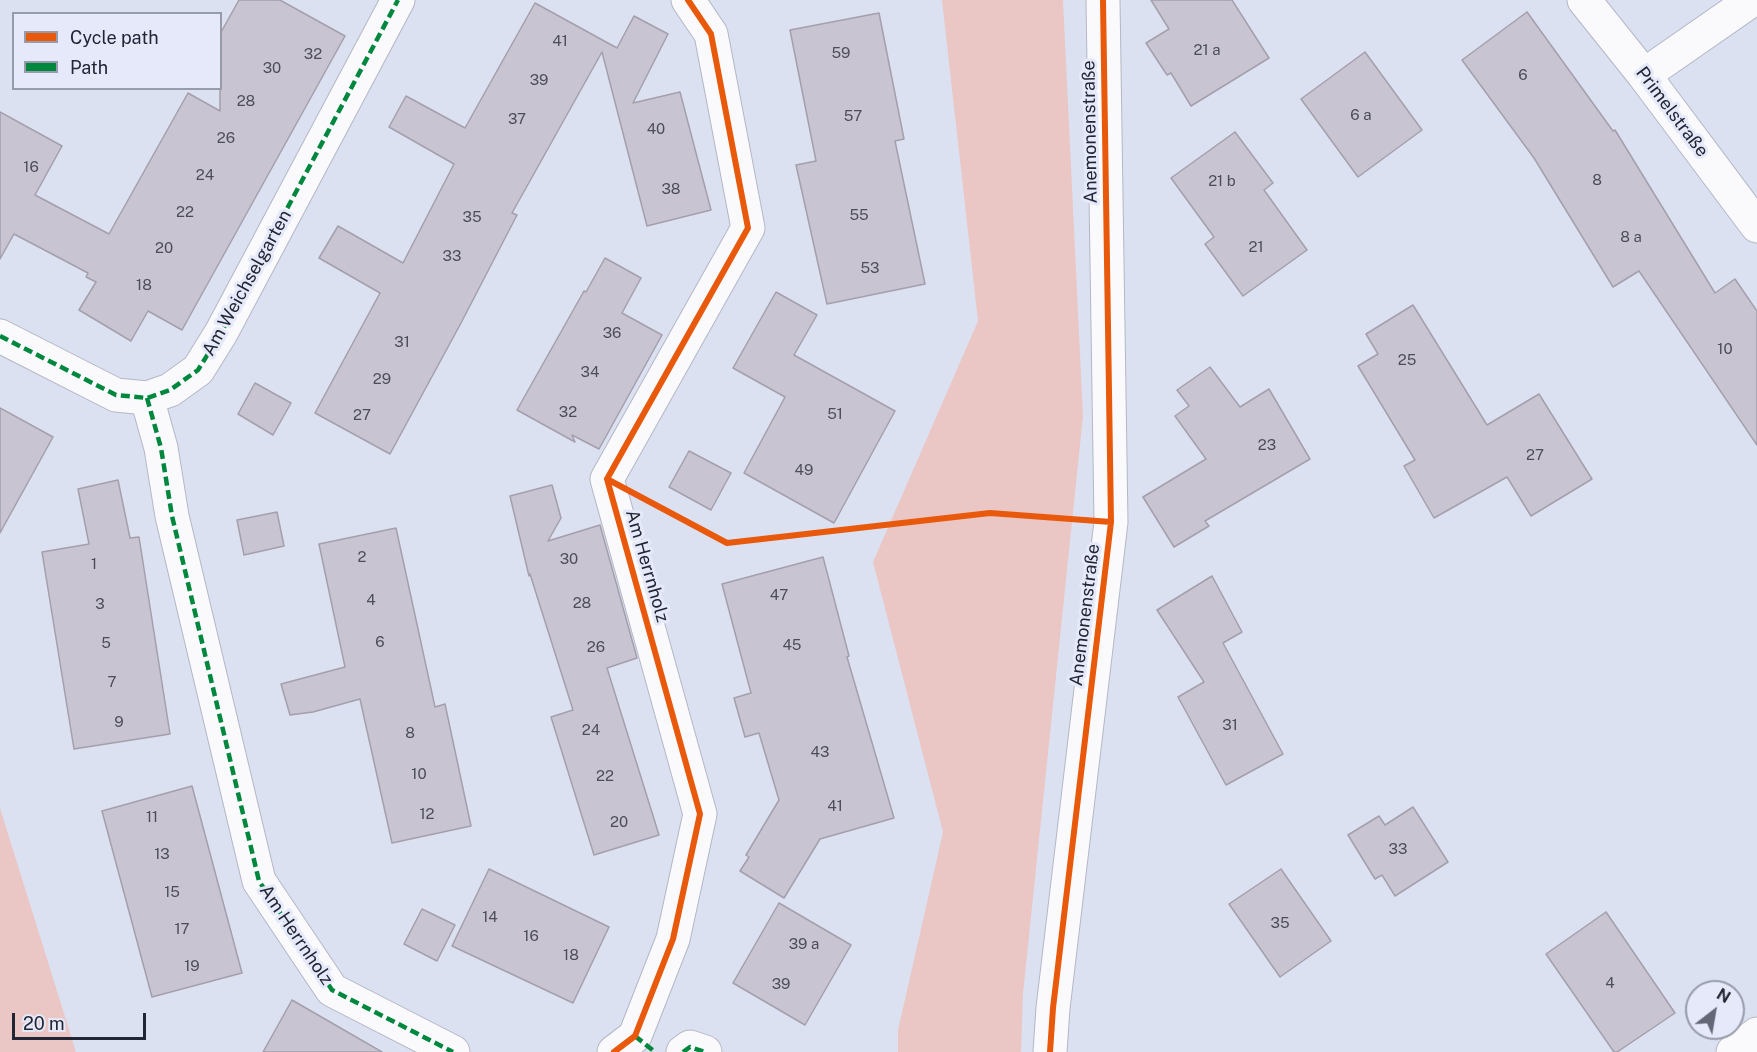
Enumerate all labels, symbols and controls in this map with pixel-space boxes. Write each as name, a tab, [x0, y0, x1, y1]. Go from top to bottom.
legend	[12, 12, 222, 90]
text: Cycle path	[70, 27, 159, 48]
house number: 41	[552, 32, 568, 50]
house number: 21 a	[1194, 41, 1220, 59]
house number: 59	[832, 44, 850, 62]
house number: 32	[304, 45, 322, 63]
text: Path	[70, 57, 108, 78]
house number: 30	[263, 59, 281, 77]
street label: Anemonenstraße	[1078, 60, 1102, 204]
street label: Primelstraße	[1631, 63, 1713, 161]
house number: 6	[1518, 66, 1528, 84]
house number: 39	[530, 71, 548, 89]
house number: 28	[237, 92, 255, 110]
house number: 6 a	[1350, 106, 1372, 124]
house number: 57	[844, 107, 862, 125]
house number: 37	[508, 110, 526, 128]
house number: 40	[647, 120, 665, 138]
house number: 26	[217, 129, 235, 147]
house number: 16	[23, 158, 39, 176]
house number: 24	[196, 166, 214, 184]
house number: 8	[1592, 171, 1602, 189]
house number: 21 b	[1208, 172, 1236, 190]
house number: 38	[661, 180, 681, 198]
house number: 22	[176, 203, 194, 221]
street label: Am Weichselgarten	[198, 206, 296, 360]
house number: 55	[849, 206, 869, 224]
house number: 35	[462, 208, 482, 226]
house number: 8 a	[1620, 228, 1642, 246]
house number: 21	[1248, 238, 1264, 256]
house number: 20	[155, 239, 173, 257]
house number: 33	[443, 247, 461, 265]
house number: 53	[860, 259, 880, 277]
house number: 18	[136, 276, 152, 294]
house number: 36	[603, 324, 621, 342]
house number: 31	[394, 333, 410, 351]
house number: 10	[1717, 340, 1733, 358]
house number: 25	[1398, 351, 1416, 369]
house number: 34	[581, 363, 599, 381]
house number: 29	[373, 370, 391, 388]
house number: 32	[559, 403, 577, 421]
house number: 51	[827, 405, 843, 423]
house number: 27	[353, 406, 371, 424]
house number: 23	[1258, 436, 1276, 454]
house number: 27	[1526, 446, 1544, 464]
house number: 49	[795, 461, 813, 479]
street label: Am Herrnholz	[621, 507, 673, 625]
street label: Anemonenstraße	[1066, 543, 1104, 687]
house number: 2	[358, 548, 366, 566]
house number: 30	[560, 550, 578, 568]
house number: 1	[91, 555, 97, 573]
house number: 47	[770, 586, 788, 604]
house number: 4	[366, 591, 376, 609]
house number: 28	[573, 594, 591, 612]
house number: 3	[95, 595, 105, 613]
house number: 6	[375, 633, 385, 651]
house number: 5	[101, 634, 111, 652]
house number: 45	[783, 636, 801, 654]
house number: 26	[587, 638, 605, 656]
house number: 7	[107, 673, 117, 691]
house number: 9	[114, 713, 124, 731]
house number: 31	[1222, 716, 1238, 734]
house number: 24	[582, 721, 600, 739]
house number: 8	[405, 724, 415, 742]
house number: 43	[811, 743, 829, 761]
house number: 10	[411, 765, 427, 783]
house number: 22	[596, 767, 614, 785]
house number: 41	[827, 797, 843, 815]
house number: 12	[419, 805, 435, 823]
house number: 11	[146, 808, 158, 826]
house number: 20	[610, 813, 628, 831]
house number: 33	[1389, 840, 1407, 858]
house number: 13	[154, 845, 170, 863]
street label: Am Herrnholz	[255, 881, 337, 989]
house number: 15	[164, 883, 180, 901]
house number: 14	[482, 908, 498, 926]
house number: 35	[1270, 914, 1290, 932]
house number: 17	[174, 920, 190, 938]
house number: 16	[523, 927, 539, 945]
house number: 39 a	[789, 935, 819, 953]
house number: 18	[563, 946, 579, 964]
house number: 19	[184, 957, 200, 975]
house number: 4	[1605, 974, 1615, 992]
house number: 39	[772, 975, 790, 993]
north arrow	[1685, 980, 1745, 1040]
text: N	[1713, 984, 1734, 1007]
scale bar	[15, 1001, 148, 1039]
text: 20 m	[23, 1013, 65, 1034]

